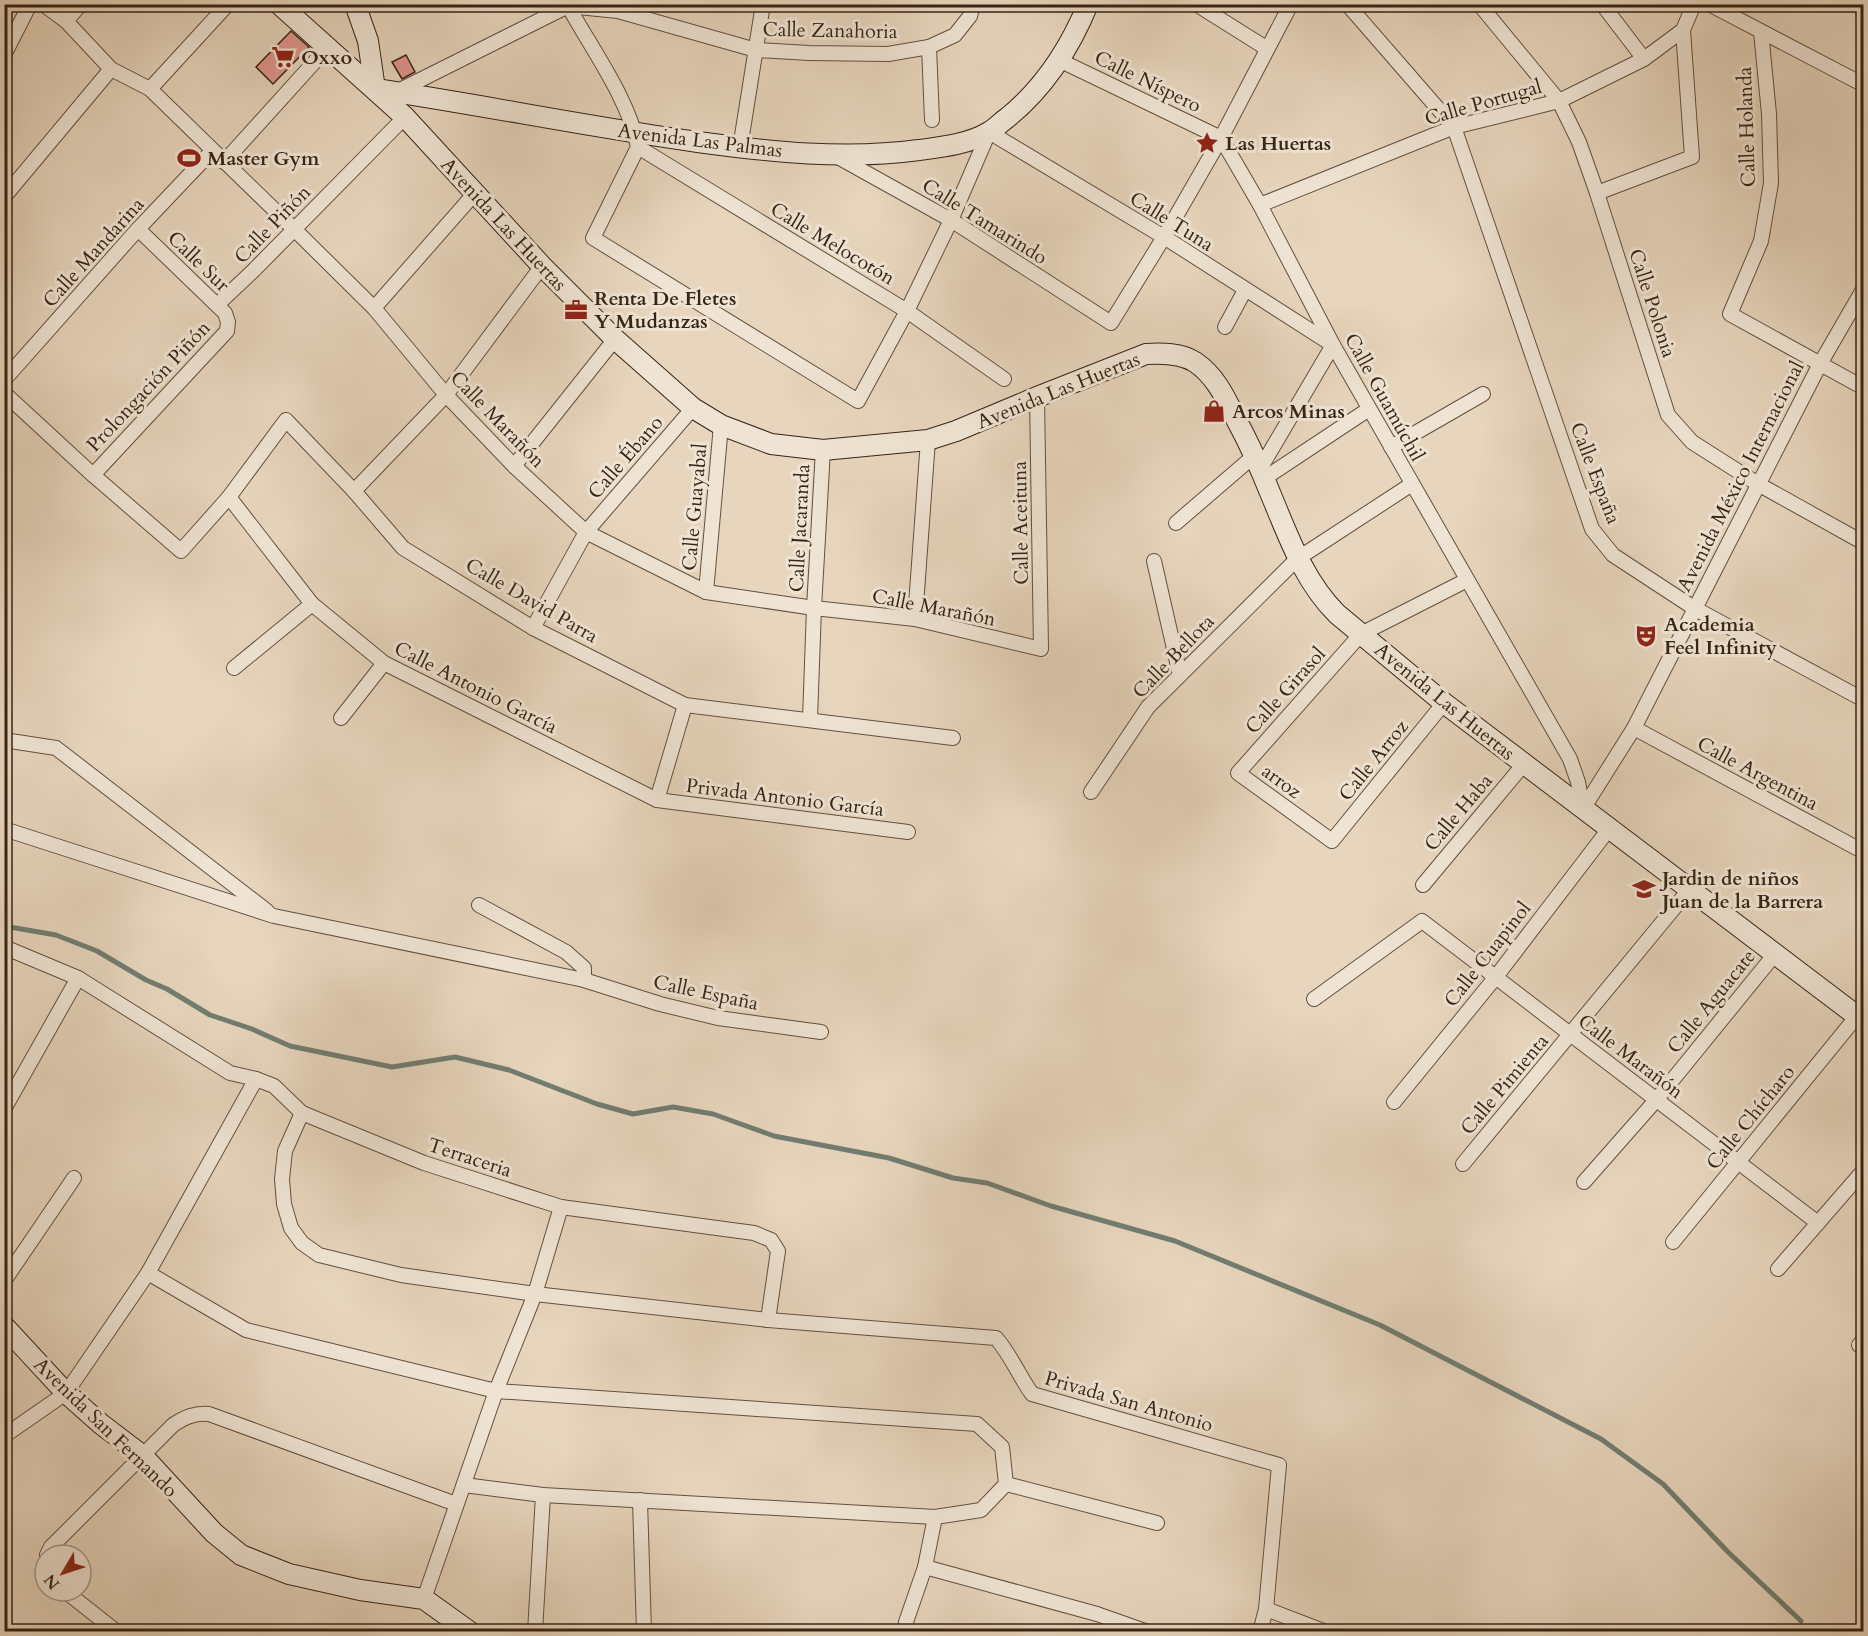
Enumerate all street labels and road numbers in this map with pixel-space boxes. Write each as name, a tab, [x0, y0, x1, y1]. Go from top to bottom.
street label: Calle Zanahoria	[762, 16, 898, 45]
street label: Calle Níspero	[1090, 44, 1206, 119]
street label: Calle Holanda	[1731, 66, 1762, 188]
street label: Calle Portugal	[1421, 73, 1545, 132]
street label: Avenida Las Palmas	[616, 117, 784, 164]
street label: Avenida Las Huertas	[435, 152, 573, 297]
street label: Calle Tamarindo	[917, 172, 1053, 271]
street label: Calle Piñón	[228, 179, 317, 270]
street label: Calle Tuna	[1125, 185, 1219, 258]
street label: Calle Mandarina	[37, 191, 150, 313]
street label: Calle Melocotón	[765, 196, 901, 292]
street label: Calle Sur	[162, 225, 236, 298]
street label: Calle Polonia	[1622, 245, 1683, 361]
street label: Prolongación Piñón	[80, 314, 217, 458]
street label: Calle Guamúchil	[1338, 328, 1431, 466]
street label: Avenida Las Huertas	[973, 345, 1144, 435]
street label: Avenida México Internacional	[1670, 356, 1810, 596]
street label: Calle Marañón	[444, 365, 551, 474]
street label: Calle Ébano	[582, 410, 669, 505]
street label: Calle España	[1564, 418, 1627, 528]
street label: Calle Guayabal	[675, 442, 714, 572]
street label: Calle Aceituna	[1006, 460, 1035, 585]
street label: Calle Jacaranda	[783, 463, 816, 593]
street label: Calle David Parra	[461, 552, 603, 650]
street label: Calle Marañón	[870, 582, 999, 633]
street label: Calle Bellota	[1126, 608, 1221, 704]
street label: Calle Antonio García	[390, 635, 562, 740]
street label: Avenida Las Huertas	[1369, 636, 1521, 767]
street label: Calle Girasol	[1239, 641, 1332, 740]
street label: Calle Arroz	[1332, 714, 1414, 807]
street label: Calle Argentina	[1692, 730, 1823, 817]
street label: arroz	[1256, 758, 1307, 805]
street label: Calle Haba	[1418, 768, 1499, 857]
street label: Privada Antonio García	[684, 772, 886, 823]
street label: Calle Cuapinol	[1438, 896, 1537, 1013]
street label: Calle Aguacate	[1661, 944, 1762, 1059]
street label: Calle España	[651, 968, 761, 1017]
street label: Calle Marañón	[1572, 1008, 1689, 1105]
street label: Calle Pimienta	[1454, 1028, 1555, 1140]
street label: Calle Chícharo	[1700, 1059, 1801, 1175]
street label: Terraceria	[424, 1131, 516, 1184]
street label: Avenida San Fernando	[28, 1351, 184, 1504]
street label: Privada San Antonio	[1041, 1365, 1216, 1439]

